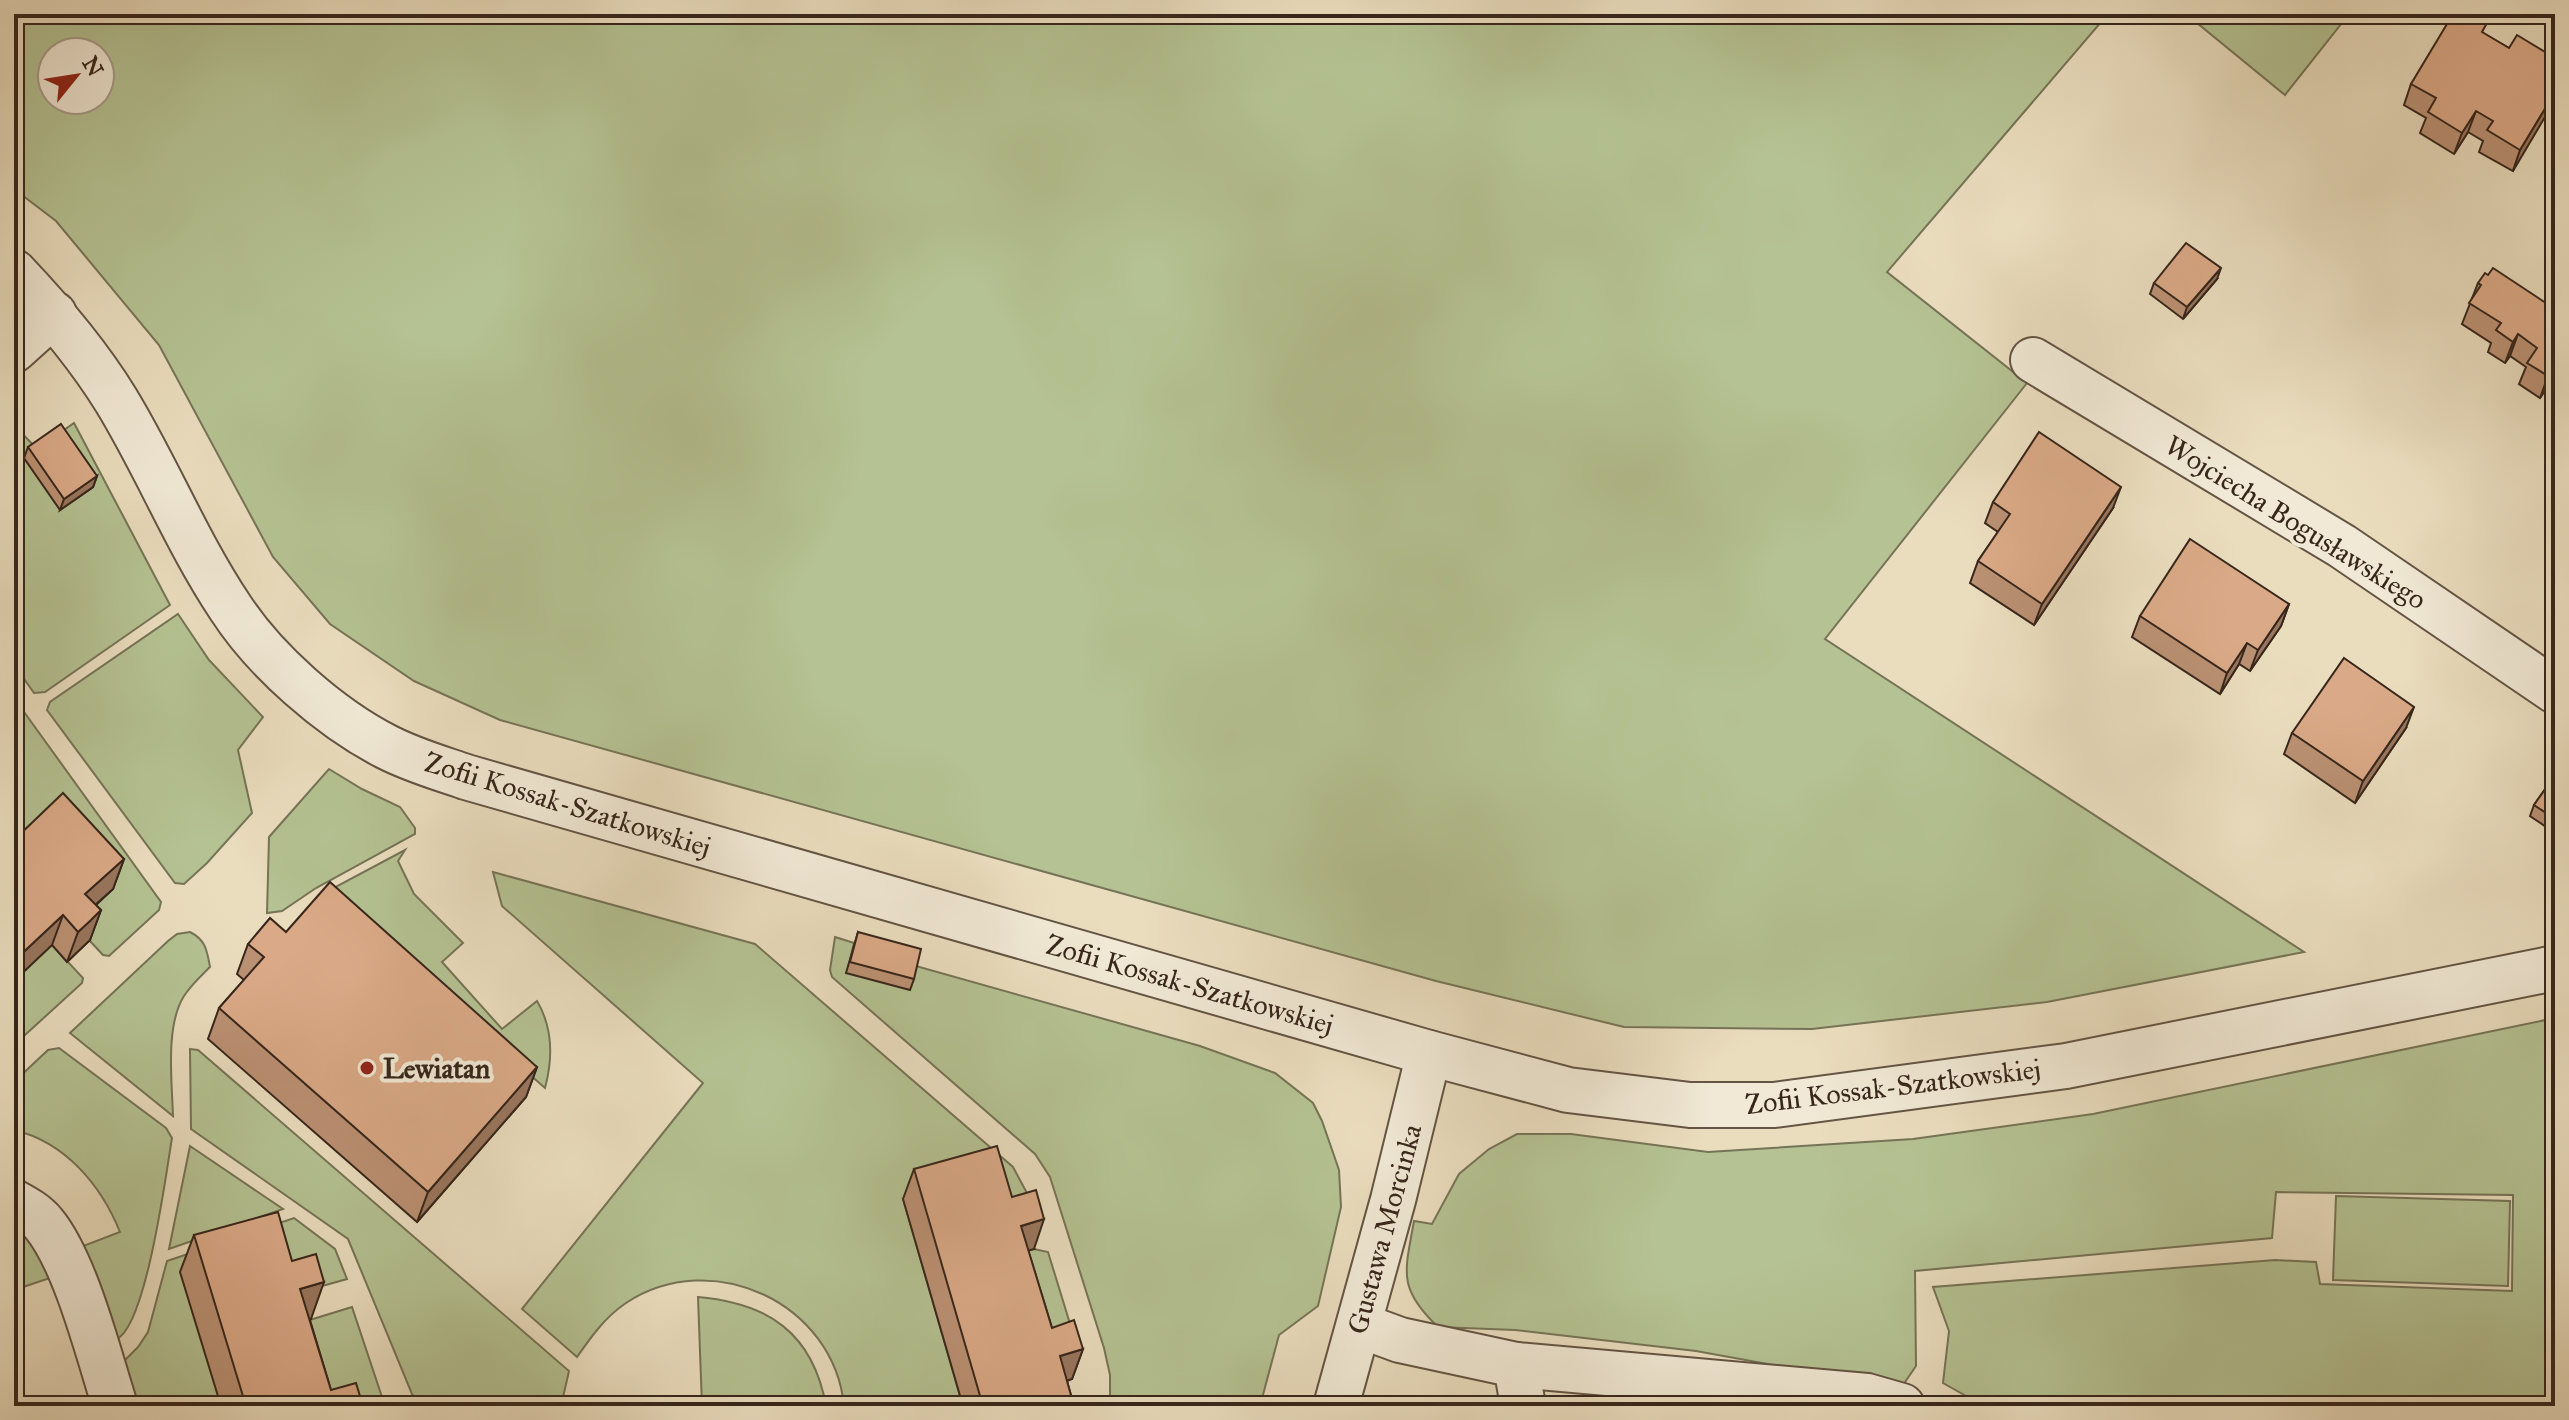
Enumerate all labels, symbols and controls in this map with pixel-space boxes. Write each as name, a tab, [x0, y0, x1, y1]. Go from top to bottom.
north arrow	[36, 36, 116, 116]
text: N	[77, 51, 109, 81]
street label: Wojciecha Bogusławskiego	[2159, 428, 2433, 617]
street label: Zofii Kossak-Szatkowskiej	[420, 744, 715, 865]
street label: Zofii Kossak-Szatkowskiej	[1042, 927, 1338, 1042]
place label: Lewiatan	[383, 1051, 490, 1086]
street label: Zofii Kossak-Szatkowskiej	[1743, 1051, 2043, 1122]
marker: Lewiatan	[358, 1059, 376, 1077]
street label: Gustawa Morcinka	[1340, 1120, 1429, 1338]

